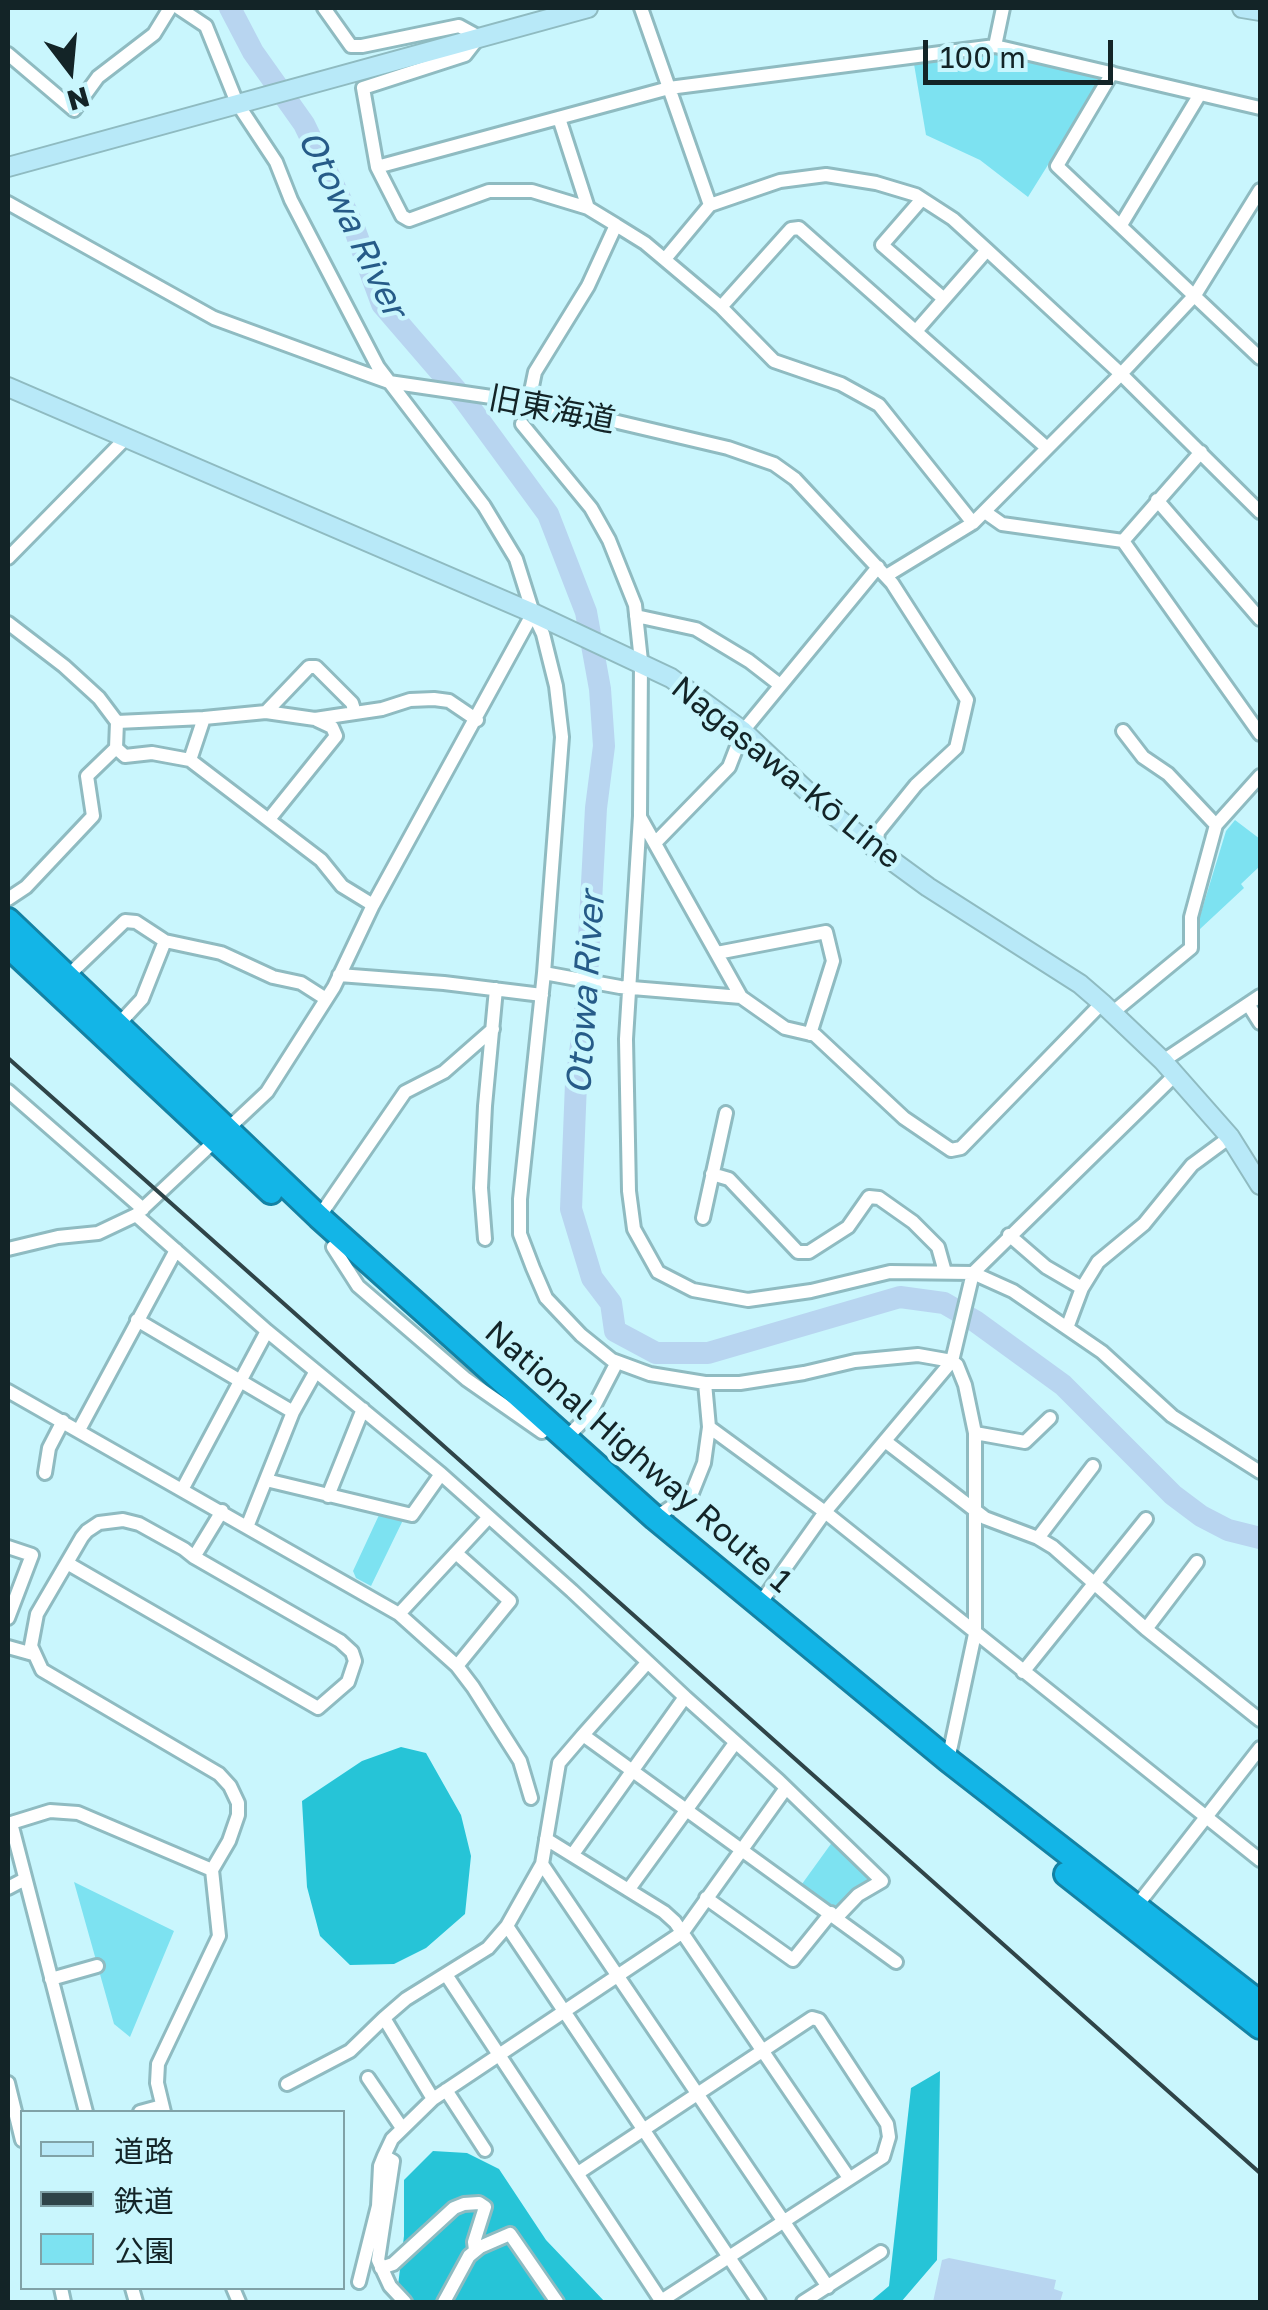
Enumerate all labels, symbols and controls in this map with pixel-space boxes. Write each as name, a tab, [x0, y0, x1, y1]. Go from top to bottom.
north arrow	[20, 20, 120, 120]
scale bar	[928, 20, 1118, 82]
text: 100 m	[940, 39, 1026, 75]
text: N	[64, 81, 93, 118]
water label: Otowa River	[289, 124, 415, 324]
street label: 旧東海道	[486, 379, 618, 441]
street label: Nagasawa-Kō Line	[664, 669, 908, 877]
water label: Otowa River	[558, 890, 614, 1096]
street label: National Highway Route 1	[477, 1313, 799, 1601]
legend	[20, 2110, 345, 2290]
text: 道路	[114, 2133, 174, 2169]
text: 鉄道	[114, 2183, 174, 2219]
text: 公園	[114, 2233, 174, 2269]

